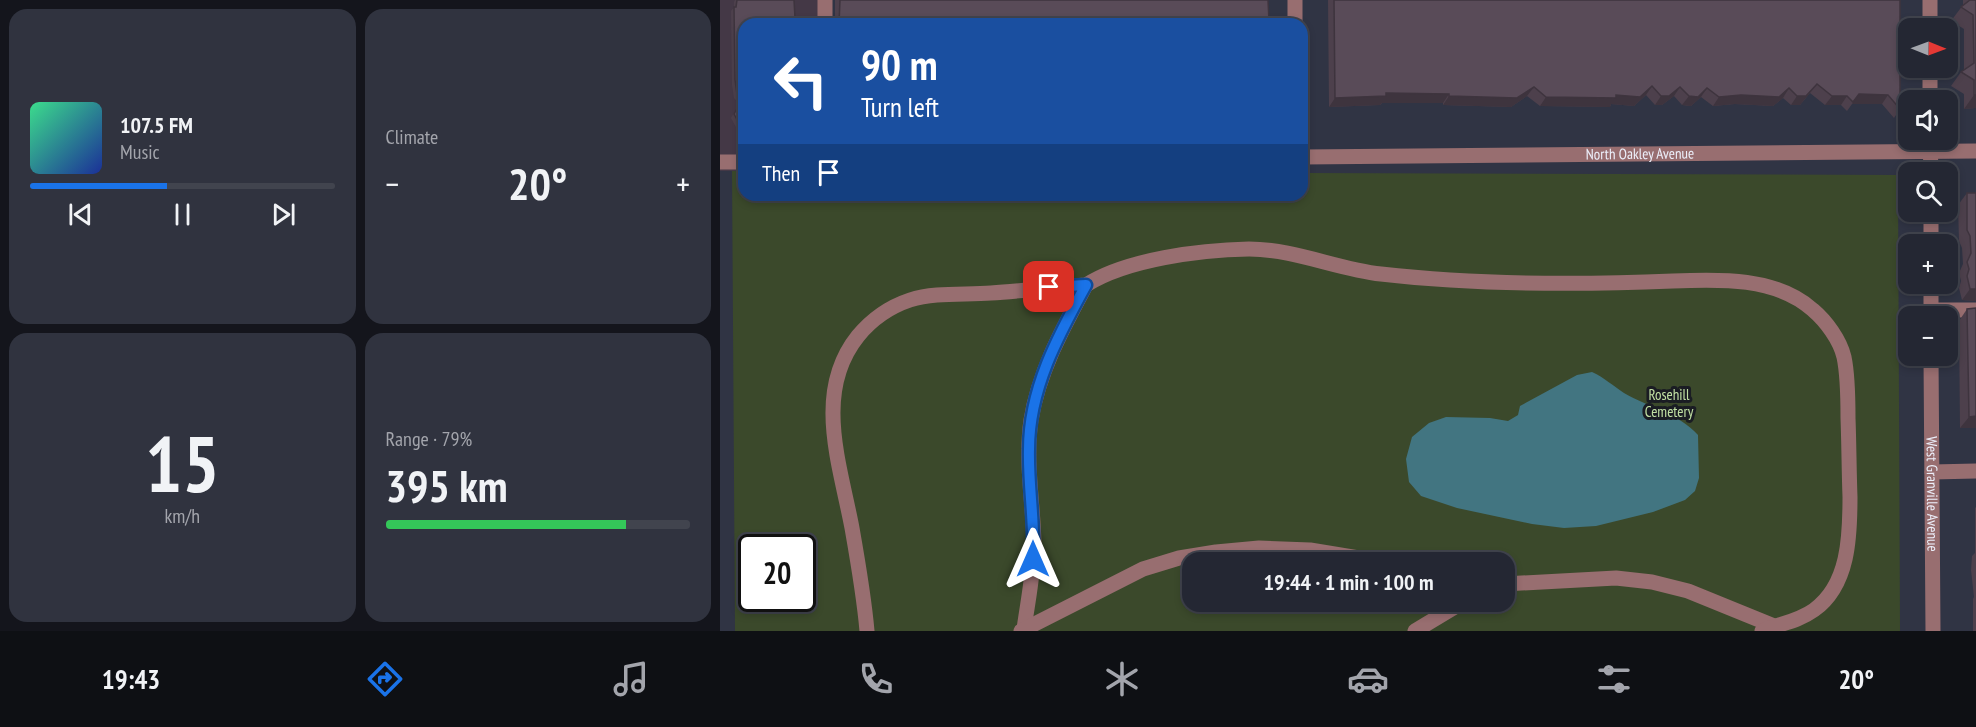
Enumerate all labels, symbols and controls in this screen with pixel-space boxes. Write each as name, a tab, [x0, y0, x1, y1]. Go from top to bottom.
north arrow	[1898, 18, 1958, 78]
map controls	[1898, 18, 1958, 366]
text: 90 m	[861, 37, 938, 92]
icon: left	[762, 42, 840, 120]
text: Turn left	[861, 90, 939, 124]
button: sound	[1898, 90, 1958, 150]
text: 107.5 FM	[120, 111, 193, 139]
text: Climate	[386, 124, 438, 150]
text: Music	[120, 139, 160, 165]
street label: North Oakley Avenue	[1586, 144, 1694, 163]
text: 20°	[508, 154, 567, 212]
icon: arrive	[812, 156, 845, 189]
text: Then	[762, 159, 800, 187]
text: −	[386, 162, 399, 205]
text: +	[676, 162, 690, 205]
button: search	[1898, 162, 1958, 222]
icon: previous	[64, 198, 97, 231]
icon: pause	[166, 198, 199, 231]
icon: next	[267, 198, 300, 231]
button: +	[1898, 234, 1958, 294]
pin	[1023, 261, 1074, 312]
icon: arrive	[1032, 270, 1065, 303]
button: −	[1898, 306, 1958, 366]
park label: Rosehill Cemetery	[1645, 385, 1694, 421]
text: 15	[145, 413, 220, 514]
text: Range · 79%	[386, 426, 472, 452]
street label: West Granville Avenue	[1923, 436, 1942, 552]
text: 395 km	[386, 456, 508, 514]
text: km/h	[165, 503, 200, 529]
position arrow	[1001, 527, 1065, 591]
speed limit sign: 20	[738, 534, 816, 612]
text: 19:44 · 1 min · 100 m	[1263, 568, 1434, 596]
icon: directions	[364, 658, 406, 700]
icon: music	[610, 658, 652, 700]
icon: phone	[855, 658, 897, 700]
icon: climate	[1101, 658, 1143, 700]
icon: car	[1347, 658, 1389, 700]
icon: filters	[1593, 658, 1635, 700]
text: 19:43	[102, 662, 160, 696]
text: 20°	[1838, 662, 1874, 696]

